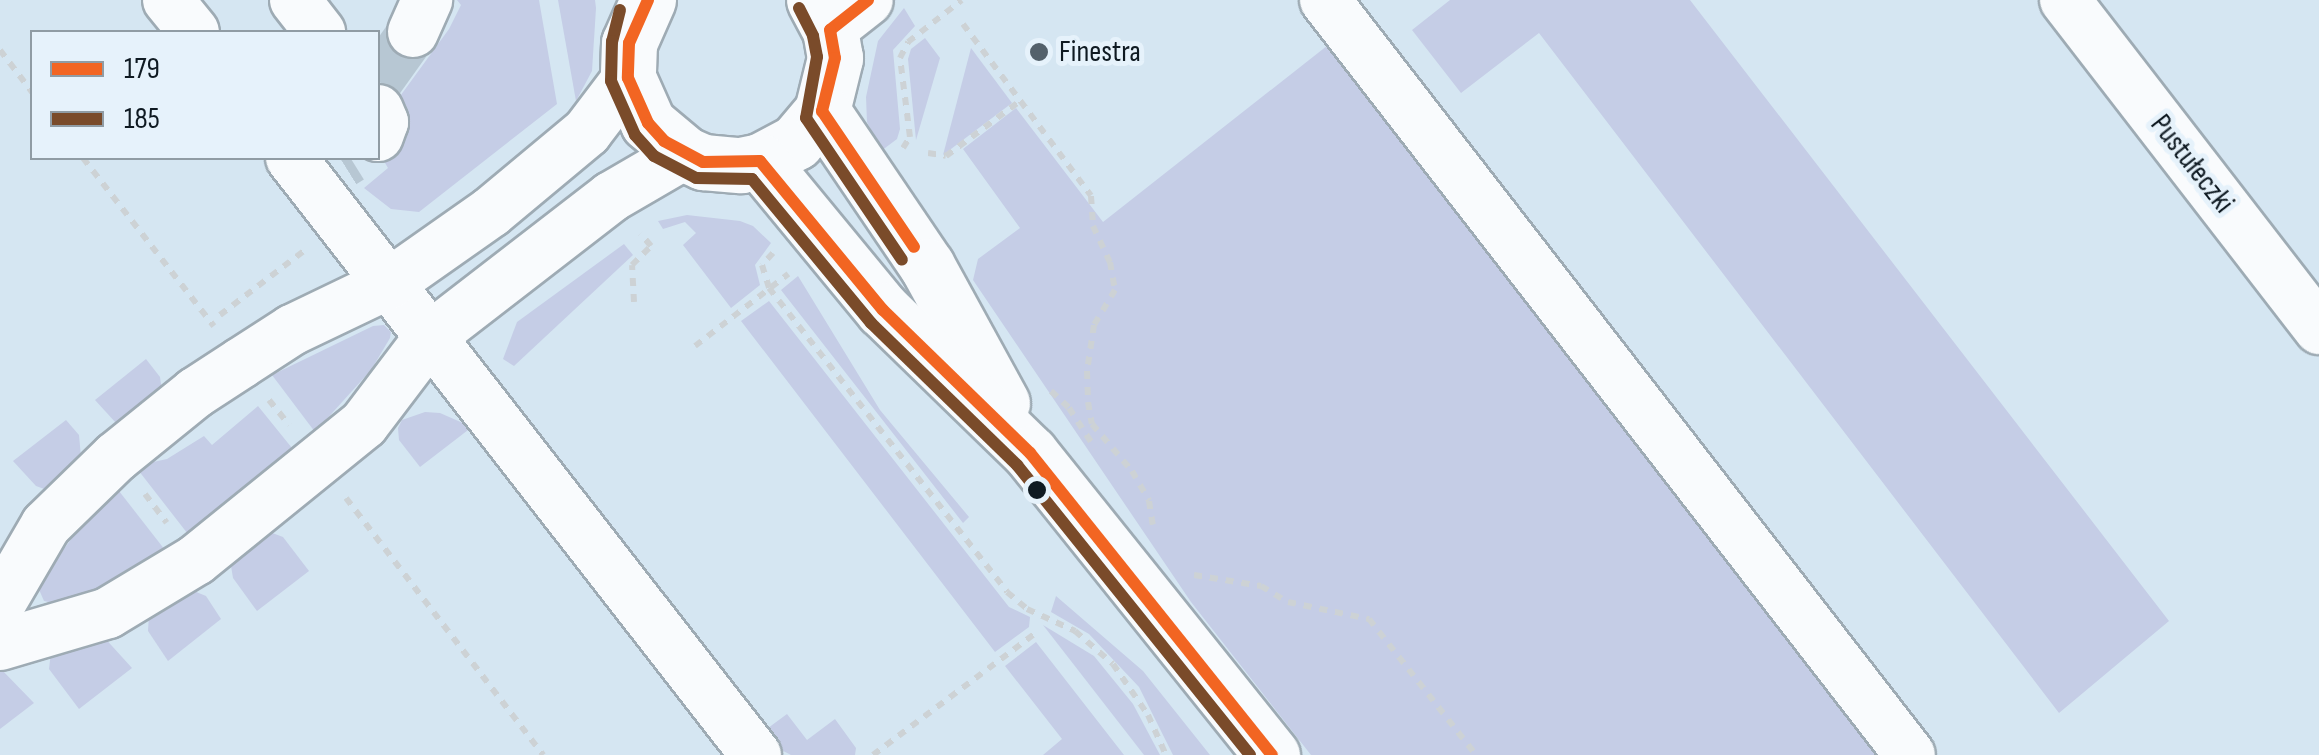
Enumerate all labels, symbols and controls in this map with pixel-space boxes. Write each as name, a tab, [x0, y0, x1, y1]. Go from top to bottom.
legend	[30, 30, 380, 160]
place label: Finestra	[1059, 34, 1141, 70]
marker: Finestra	[1028, 41, 1050, 63]
text: 179	[124, 51, 160, 87]
text: 185	[124, 101, 160, 137]
street label: Pustułeczki	[2142, 108, 2242, 220]
unlabelled marker	[1027, 480, 1047, 500]

